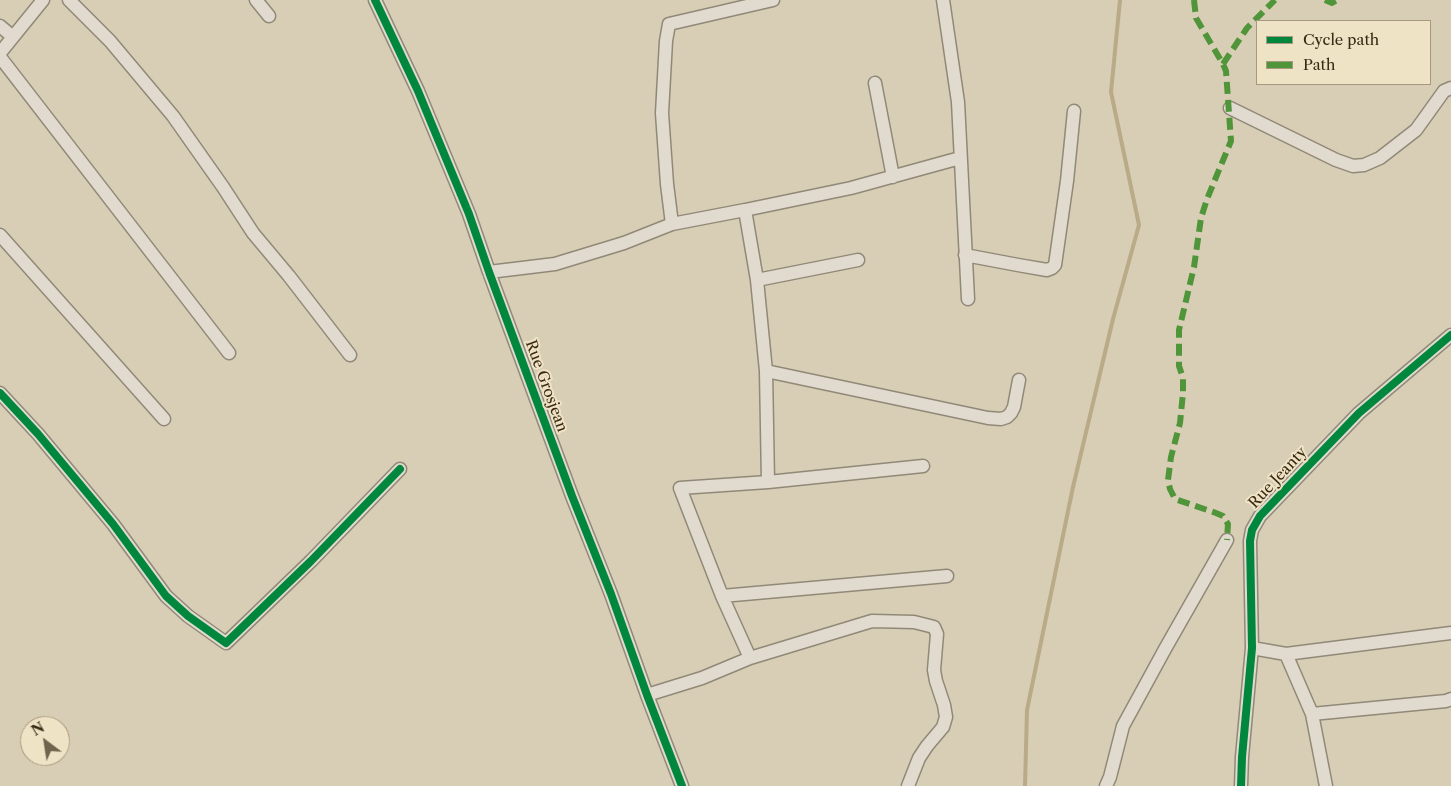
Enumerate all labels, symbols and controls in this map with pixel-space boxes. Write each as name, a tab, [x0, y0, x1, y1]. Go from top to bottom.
legend	[1256, 20, 1431, 85]
text: Cycle path	[1303, 30, 1379, 49]
text: Path	[1303, 55, 1335, 74]
street label: Rue Grosjean	[521, 338, 571, 434]
street label: Rue Jeanty	[1245, 444, 1311, 512]
north arrow	[20, 716, 70, 766]
text: N	[28, 718, 48, 740]

